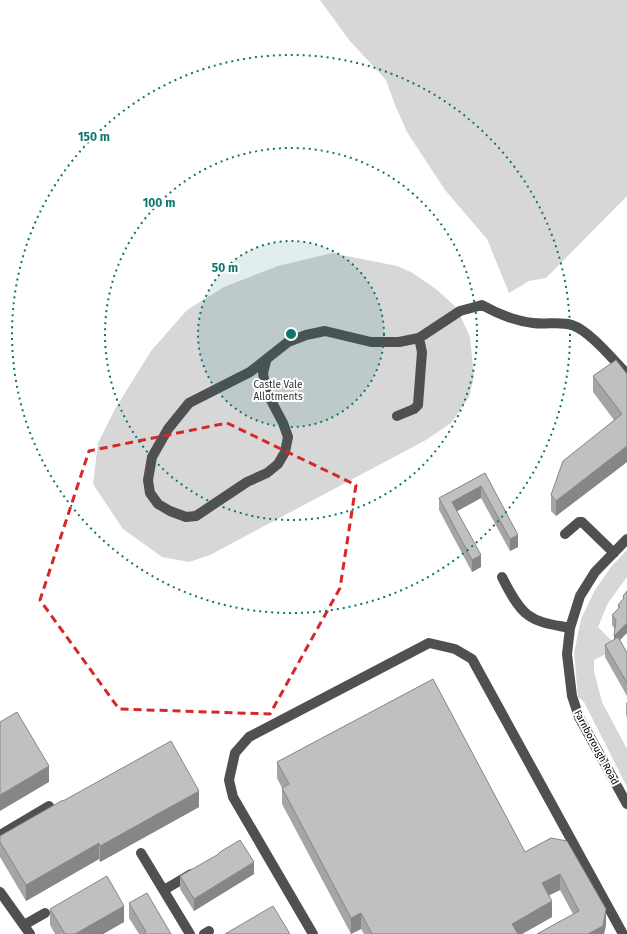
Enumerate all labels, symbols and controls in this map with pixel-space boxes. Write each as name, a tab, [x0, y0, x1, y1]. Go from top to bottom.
text: 150 m	[78, 130, 110, 144]
text: 100 m	[143, 196, 175, 210]
text: 50 m	[212, 261, 238, 275]
centre of rings	[284, 327, 298, 341]
park label: Castle Vale Allotments	[253, 379, 303, 403]
street label: Farnborough Road	[571, 708, 621, 787]

